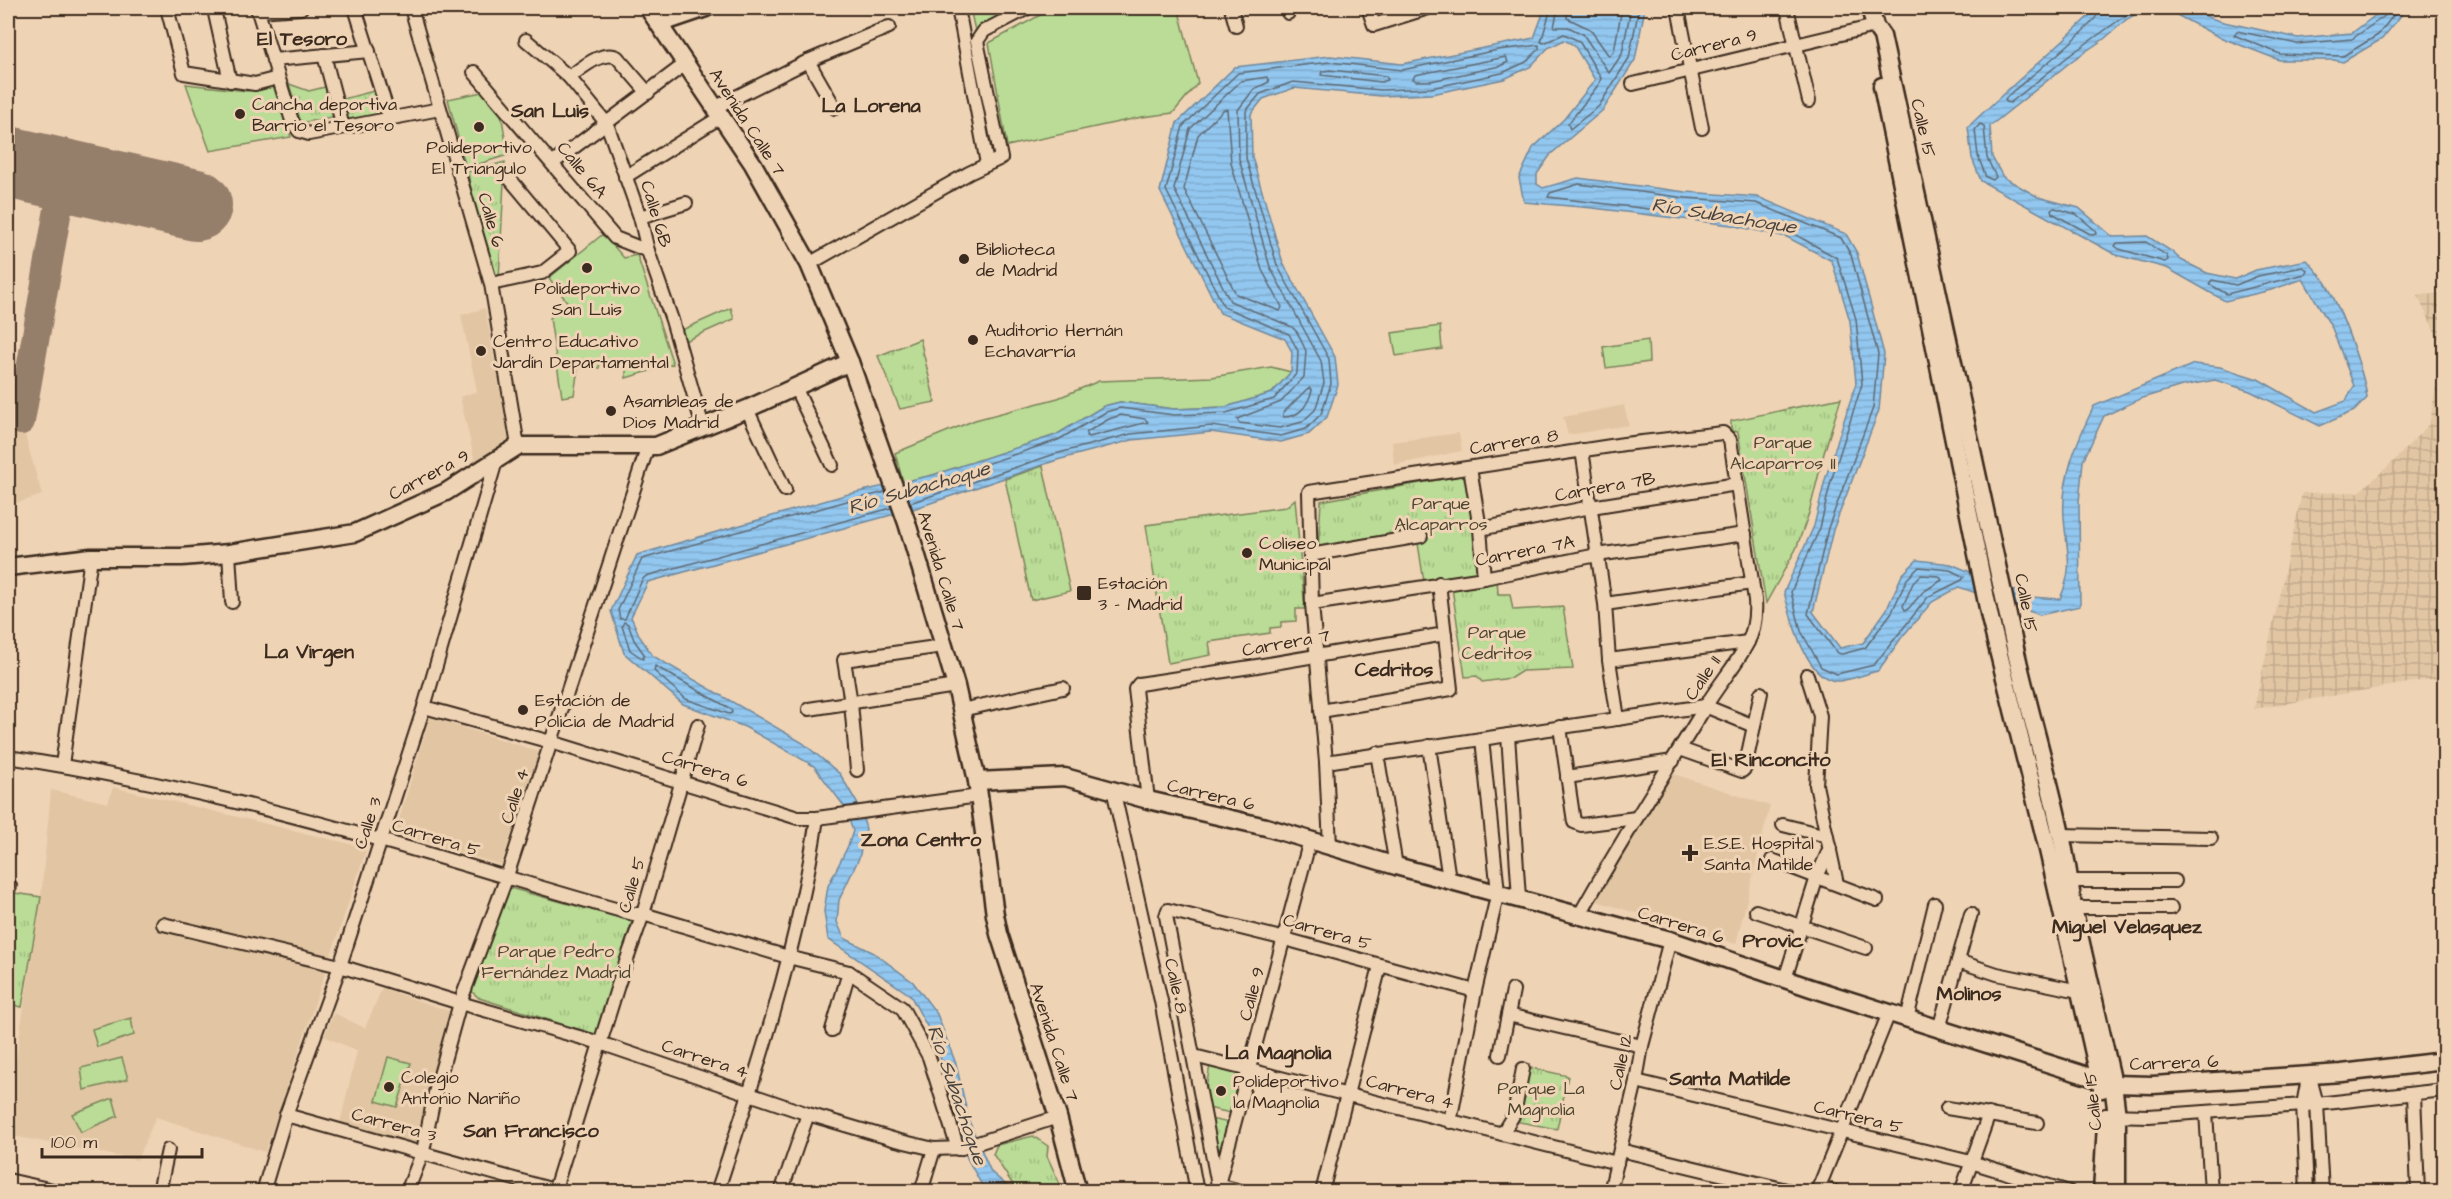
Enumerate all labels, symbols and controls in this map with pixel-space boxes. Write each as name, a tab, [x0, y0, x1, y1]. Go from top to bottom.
street label: Carrera 9	[1668, 22, 1760, 68]
district label: El Tesoro	[257, 25, 348, 53]
street label: Avenida Calle 7	[703, 63, 791, 181]
place label: Cancha deportiva Barrio el Tesoro	[252, 92, 397, 138]
district label: La Lorena	[821, 92, 921, 120]
street label: Calle 15	[1904, 96, 1942, 160]
district label: San Luis	[510, 97, 589, 125]
marker: Cancha deportiva Barrio el Tesoro	[233, 107, 247, 121]
marker: Polideportivo El Triangulo	[472, 120, 486, 134]
place label: Polideportivo El Triangulo	[426, 135, 532, 182]
street label: Calle 6A	[551, 136, 614, 204]
street label: Calle 6B	[634, 178, 678, 251]
street label: Calle 6	[471, 190, 511, 250]
water label: Río Subachoque	[1650, 191, 1799, 241]
place label: Biblioteca de Madrid	[976, 237, 1057, 283]
marker: Biblioteca de Madrid	[957, 252, 971, 266]
marker: Polideportivo San Luis	[580, 261, 594, 275]
place label: Polideportivo San Luis	[534, 276, 640, 322]
place label: Auditorio Hernán Echavarría	[985, 318, 1123, 364]
place label: Centro Educativo Jardín Departamental	[493, 329, 669, 375]
marker: Auditorio Hernán Echavarría	[966, 333, 980, 347]
marker: Centro Educativo Jardín Departamental	[474, 344, 488, 358]
place label: Asambleas de Dios Madrid	[623, 389, 734, 435]
marker: Asambleas de Dios Madrid	[604, 404, 618, 418]
street label: Carrera 8	[1468, 423, 1560, 461]
park label: Parque Alcaparros II	[1730, 430, 1836, 476]
street label: Carrera 9	[384, 443, 474, 507]
water label: Río Subachoque	[845, 454, 994, 522]
street label: Carrera 7B	[1553, 466, 1657, 508]
park label: Parque Alcaparros	[1394, 491, 1488, 537]
street label: Avenida Calle 7	[911, 508, 971, 634]
street label: Carrera 7A	[1473, 529, 1577, 573]
place label: Coliseo Municipal	[1259, 531, 1331, 577]
marker: Coliseo Municipal	[1240, 546, 1254, 560]
place label: Estación 3 - Madrid	[1098, 571, 1182, 617]
street label: Calle 15	[2008, 571, 2044, 635]
marker: Estación 3 - Madrid	[1075, 584, 1093, 602]
park label: Parque Cedritos	[1462, 620, 1532, 666]
street label: Carrera 7	[1240, 623, 1332, 663]
district label: La Virgen	[264, 638, 354, 667]
street label: Calle 11	[1679, 651, 1727, 705]
district label: Cedritos	[1355, 656, 1433, 684]
place label: Estación de Policia de Madrid	[535, 688, 674, 734]
marker: Estación de Policia de Madrid	[516, 703, 530, 717]
street label: Carrera 6	[659, 744, 751, 794]
district label: El Rinconcito	[1711, 746, 1831, 774]
street label: Calle 4	[494, 765, 536, 827]
street label: Carrera 6	[1165, 773, 1257, 817]
street label: Calle 3	[348, 794, 388, 852]
street label: Carrera 5	[389, 813, 483, 863]
district label: Zona Centro	[861, 826, 982, 854]
place label: E.S.E. Hospital Santa Matilde	[1704, 831, 1814, 877]
marker: E.S.E. Hospital Santa Matilde	[1681, 844, 1699, 862]
street label: Calle 5	[612, 854, 652, 916]
street label: Carrera 6	[1635, 900, 1727, 950]
street label: Carrera 5	[1280, 908, 1374, 957]
district label: Miguel Velasquez	[2052, 913, 2203, 942]
district label: Provic	[1742, 927, 1804, 955]
park label: Parque Pedro Fernández Madrid	[481, 939, 631, 985]
street label: Calle 8	[1158, 956, 1194, 1016]
street label: Calle 9	[1233, 964, 1271, 1024]
street label: Avenida Calle 7	[1023, 979, 1085, 1105]
district label: Molinos	[1936, 980, 2002, 1008]
water label: Río Subachoque	[920, 1021, 994, 1170]
street label: Calle 12	[1603, 1031, 1639, 1093]
street label: Carrera 4	[658, 1033, 752, 1085]
district label: La Magnolia	[1225, 1039, 1332, 1068]
street label: Carrera 6	[2129, 1049, 2219, 1077]
place label: Colegio Antonio Nariño	[401, 1065, 520, 1111]
district label: Santa Matilde	[1668, 1065, 1791, 1093]
street label: Carrera 4	[1363, 1068, 1457, 1116]
place label: Polideportivo la Magnolia	[1233, 1069, 1339, 1116]
street label: Calle 15	[2077, 1070, 2109, 1132]
park label: Parque La Magnolia	[1497, 1076, 1585, 1123]
marker: Colegio Antonio Nariño	[382, 1080, 396, 1094]
marker: Polideportivo la Magnolia	[1214, 1084, 1228, 1098]
street label: Carrera 5	[1811, 1094, 1905, 1140]
street label: Carrera 3	[349, 1102, 439, 1148]
district label: San Francisco	[462, 1117, 600, 1145]
scale bar	[42, 1121, 202, 1159]
text: 100 m	[51, 1130, 97, 1155]

